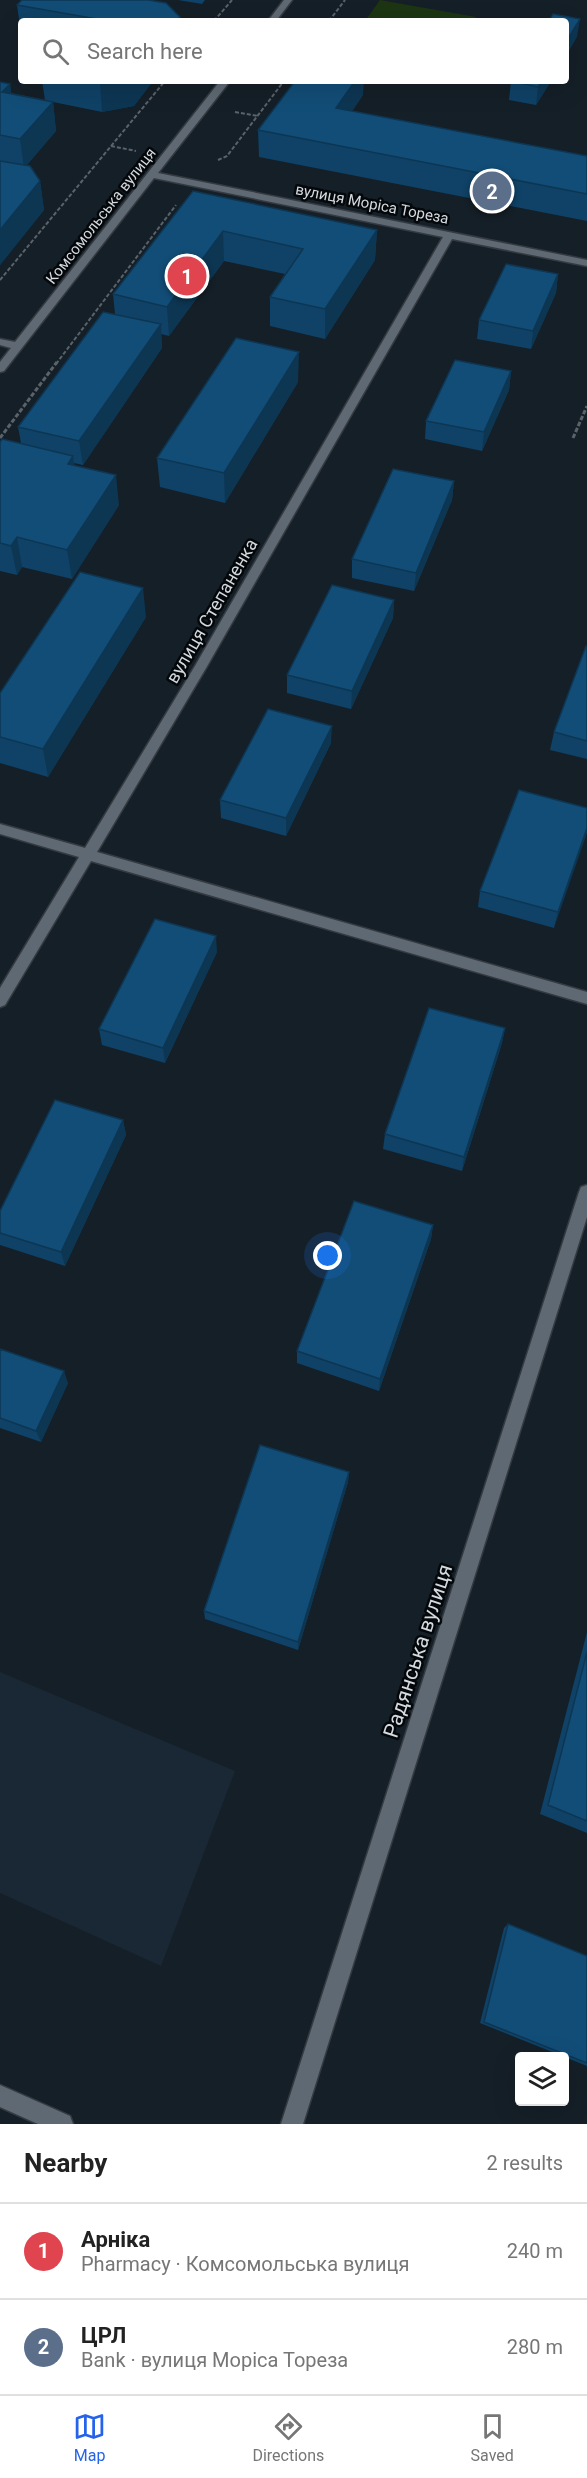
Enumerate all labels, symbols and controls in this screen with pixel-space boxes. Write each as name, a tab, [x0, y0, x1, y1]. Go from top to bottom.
search box	[18, 18, 569, 84]
icon: search	[39, 35, 72, 68]
text: Search here	[87, 39, 203, 64]
street label: Комсомольська вулиця	[42, 144, 160, 288]
pin: 2	[472, 168, 512, 213]
street label: вулиця Моріса Тореза	[294, 180, 450, 228]
pin: 1	[168, 254, 207, 298]
street label: вулиця Степаненка	[162, 535, 262, 687]
your location	[313, 1241, 342, 1270]
street label: Радянська вулиця	[379, 1561, 457, 1741]
map controls	[515, 2052, 569, 2106]
button: layers	[515, 2052, 569, 2106]
text: Nearby	[24, 2148, 107, 2178]
text: 2 results	[487, 2151, 563, 2175]
text: Арніка	[81, 2227, 150, 2252]
text: 1	[38, 2239, 49, 2263]
text: 240 m	[507, 2239, 563, 2263]
text: Pharmacy · Комсомольська вулиця	[81, 2252, 409, 2276]
text: ЦРЛ	[81, 2323, 126, 2348]
text: 2	[38, 2335, 49, 2359]
text: 280 m	[507, 2335, 563, 2359]
text: Bank · вулиця Моріса Тореза	[81, 2348, 348, 2372]
tab: Map	[73, 2410, 106, 2465]
tab: Directions	[252, 2410, 324, 2465]
tab: Saved	[471, 2410, 514, 2465]

